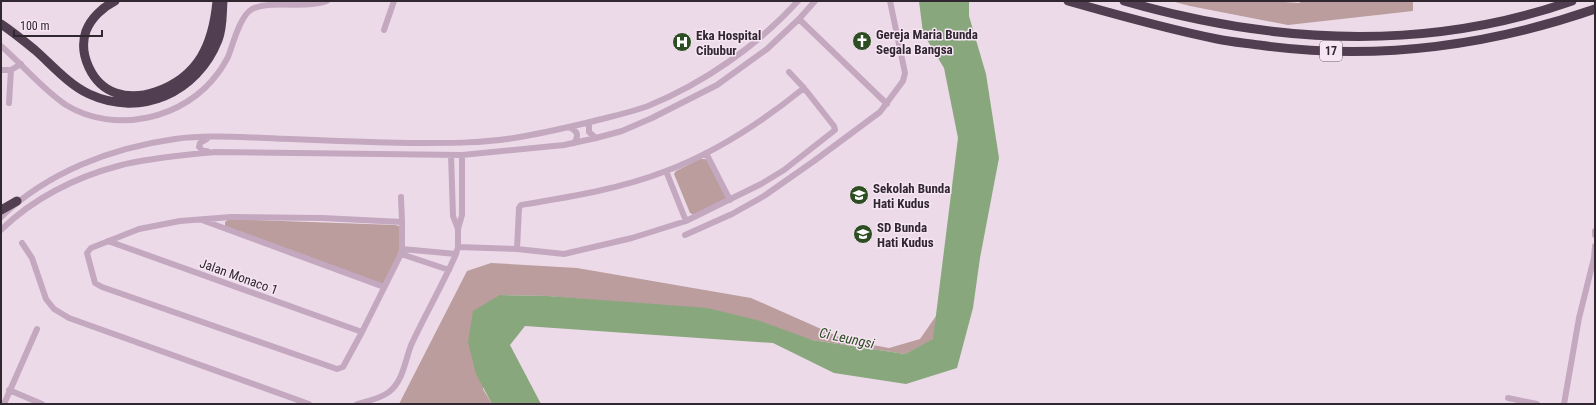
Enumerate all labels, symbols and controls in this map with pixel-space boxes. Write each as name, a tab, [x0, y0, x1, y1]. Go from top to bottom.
scale bar	[14, 12, 102, 38]
text: 100 m	[20, 19, 50, 33]
place label: Gereja Maria Bunda Segala Bangsa	[876, 27, 978, 57]
place label: Eka Hospital Cibubur	[696, 28, 761, 58]
church icon: Gereja Maria Bunda Segala Bangsa	[851, 30, 873, 52]
hospital icon: Eka Hospital Cibubur	[671, 31, 693, 53]
road number: 17	[1320, 41, 1342, 61]
place label: Sekolah Bunda Hati Kudus	[873, 181, 950, 211]
school or university icon: Sekolah Bunda Hati Kudus	[848, 184, 870, 206]
place label: SD Bunda Hati Kudus	[877, 220, 934, 250]
school or university icon: SD Bunda Hati Kudus	[852, 223, 874, 245]
street label: Jalan Monaco 1	[198, 255, 280, 298]
water label: Ci Leungsi	[818, 324, 877, 352]

